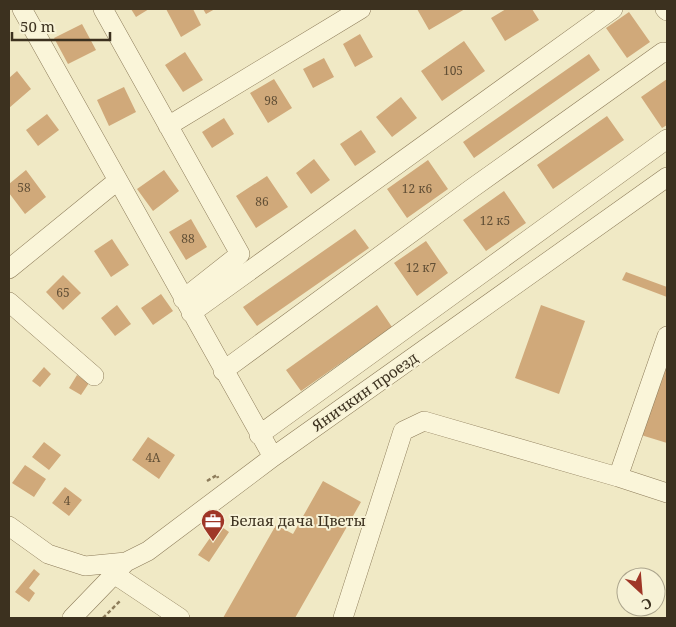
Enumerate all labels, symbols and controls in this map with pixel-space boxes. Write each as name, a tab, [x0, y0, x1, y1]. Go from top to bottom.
scale bar	[12, 10, 110, 42]
text: 50 m	[20, 16, 55, 36]
house number: 105	[443, 62, 463, 79]
house number: 98	[264, 92, 278, 109]
house number: 58	[17, 179, 31, 196]
house number: 12 к6	[402, 180, 432, 197]
house number: 86	[255, 193, 269, 210]
house number: 12 к5	[480, 212, 510, 229]
house number: 88	[181, 230, 195, 247]
house number: 12 к7	[406, 259, 436, 276]
house number: 65	[56, 284, 70, 301]
street label: Яничкин проезд	[307, 347, 421, 436]
house number: 4А	[145, 449, 161, 466]
house number: 4	[64, 492, 71, 509]
office icon: Белая дача Цветы	[200, 508, 226, 542]
place label: Белая дача Цветы	[230, 510, 366, 530]
north arrow	[616, 567, 666, 617]
text: С	[639, 594, 655, 615]

